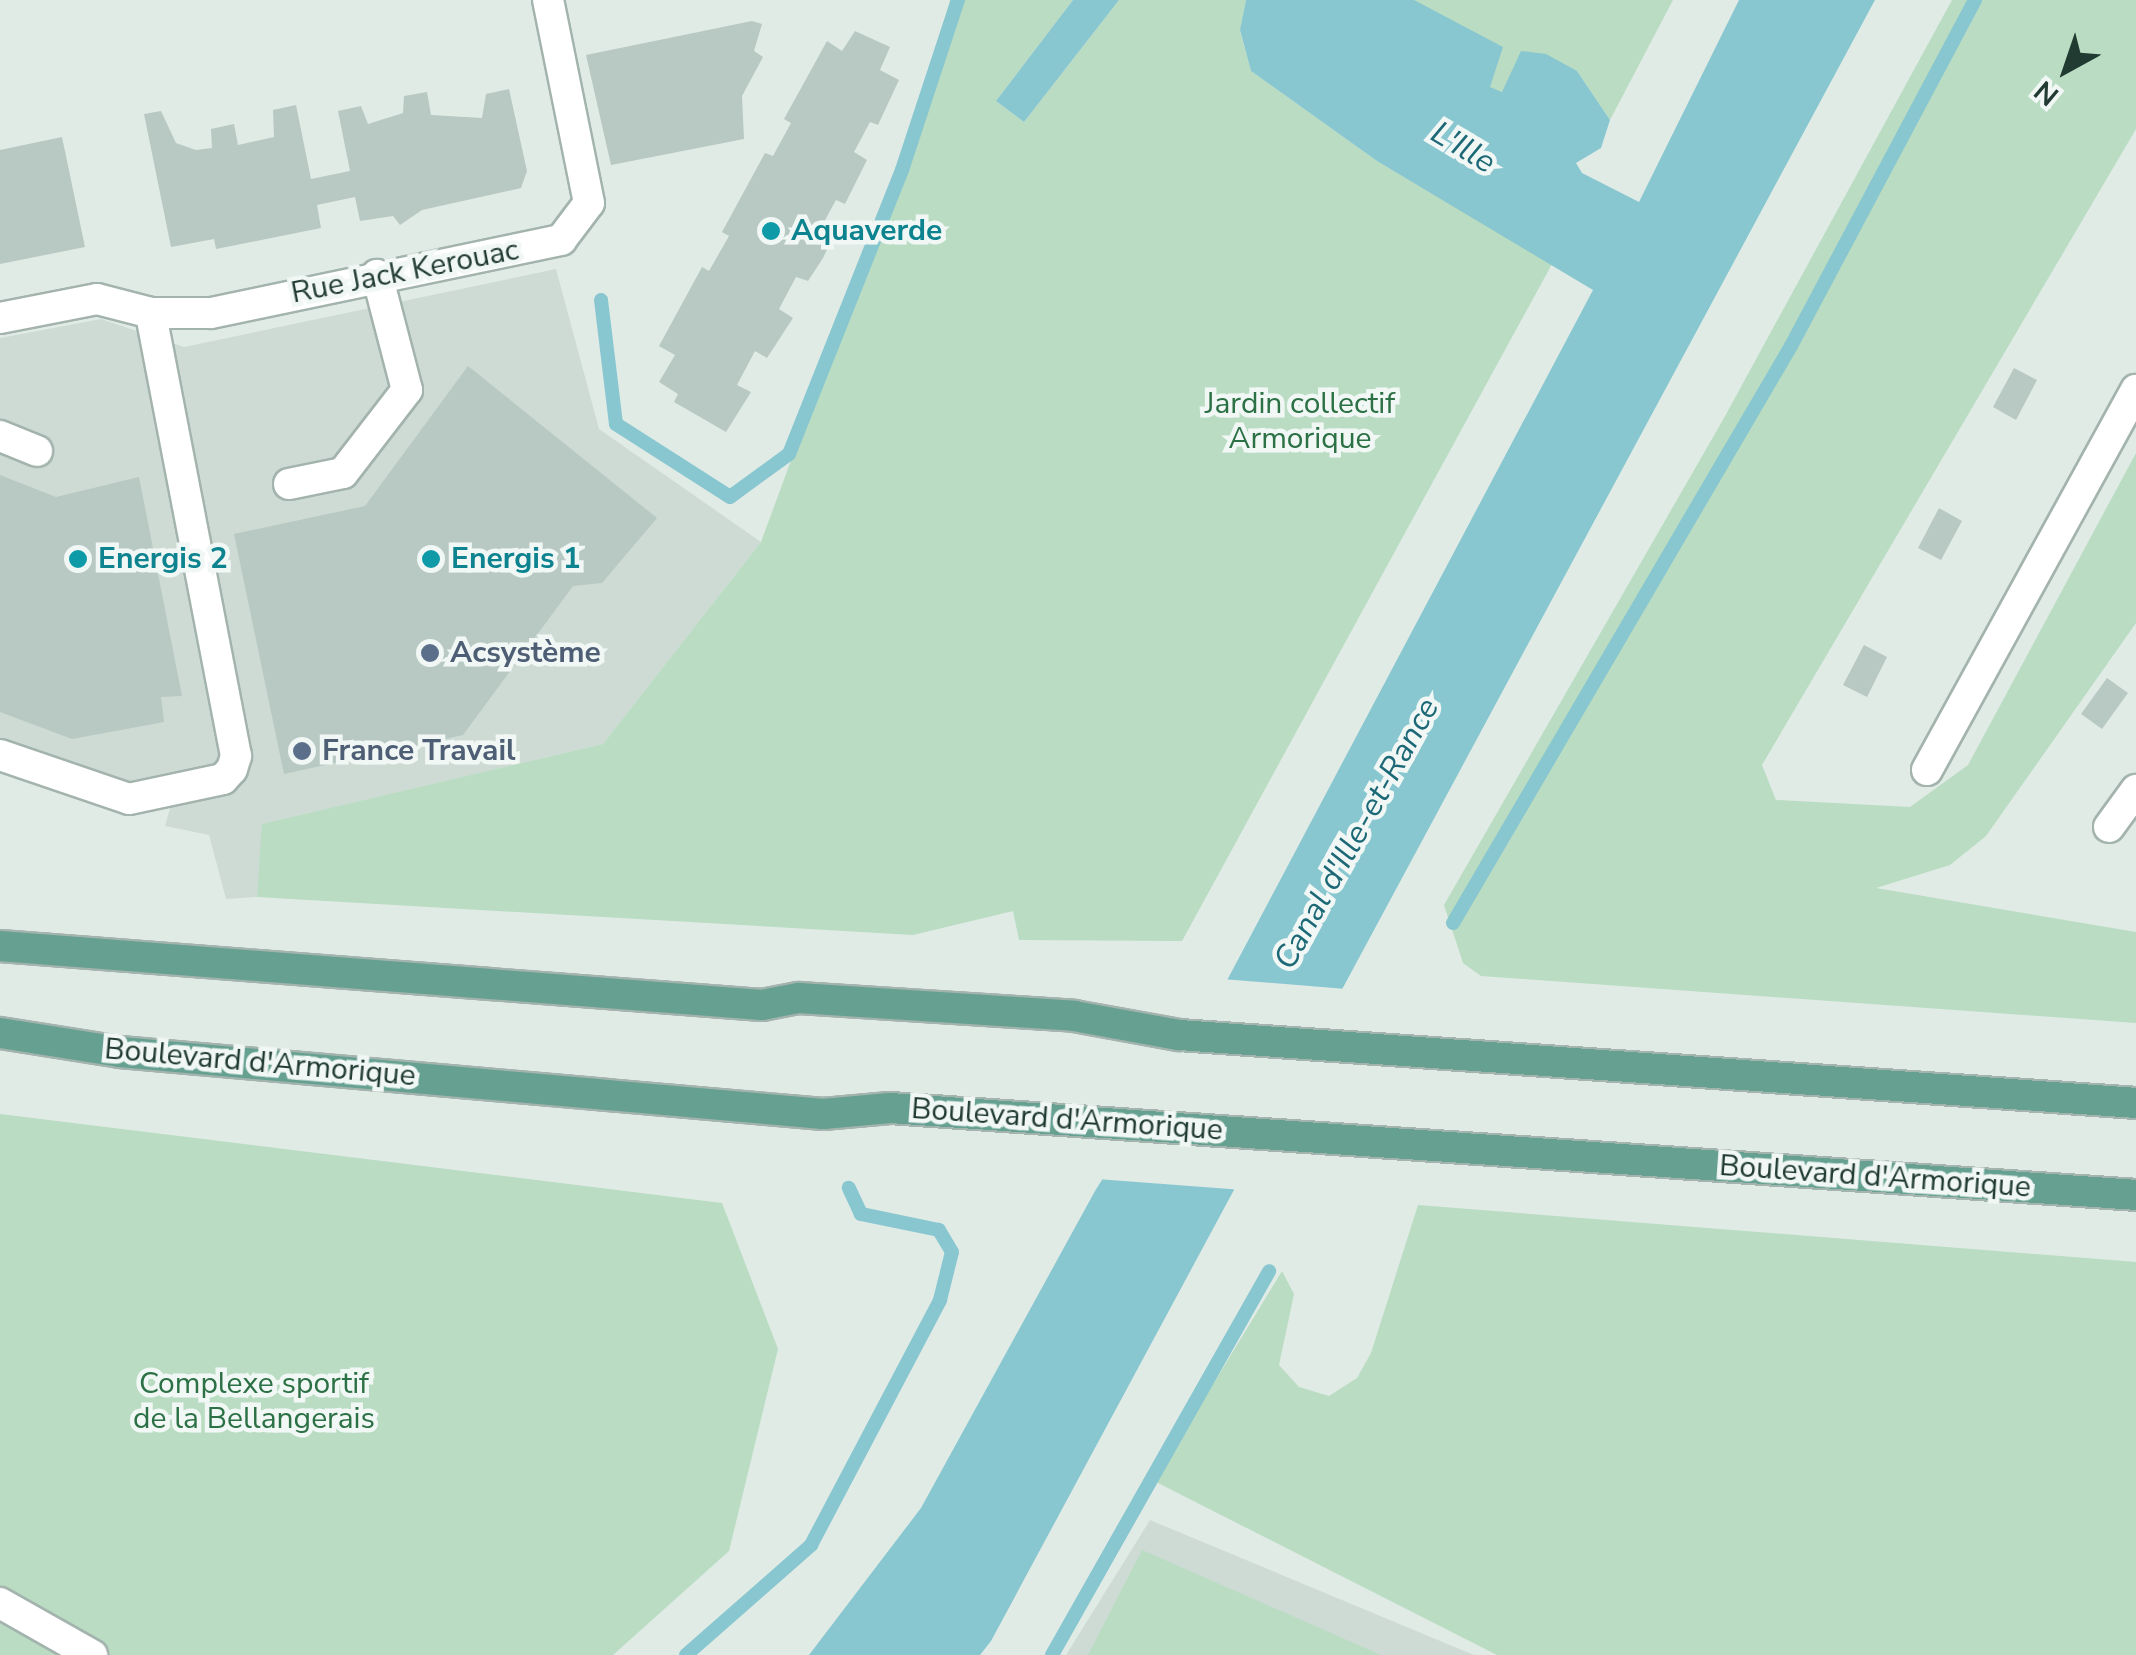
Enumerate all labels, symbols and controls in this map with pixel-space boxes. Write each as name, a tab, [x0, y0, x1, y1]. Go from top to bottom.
north arrow	[2016, 20, 2116, 120]
text: N	[2026, 72, 2067, 114]
water label: L'Ille	[1424, 114, 1502, 182]
place label: Aquaverde	[791, 213, 942, 249]
marker: Aquaverde	[760, 220, 782, 242]
street label: Rue Jack Kerouac	[288, 232, 522, 312]
park label: Jardin collectif Armorique	[1205, 386, 1395, 456]
place label: Energis 2	[98, 541, 228, 577]
place label: Energis 1	[451, 541, 581, 577]
marker: Energis 2	[67, 548, 89, 570]
marker: Energis 1	[420, 548, 442, 570]
place label: Acsystème	[450, 635, 601, 671]
marker: Acsystème	[419, 642, 441, 664]
water label: Canal d'Ille-et-Rance	[1266, 692, 1448, 976]
place label: France Travail	[322, 733, 516, 769]
marker: France Travail	[291, 740, 313, 762]
street label: Boulevard d'Armorique	[103, 1031, 417, 1095]
street label: Boulevard d'Armorique	[910, 1091, 1224, 1149]
street label: Boulevard d'Armorique	[1718, 1148, 2032, 1206]
park label: Complexe sportif de la Bellangerais	[133, 1366, 375, 1436]

